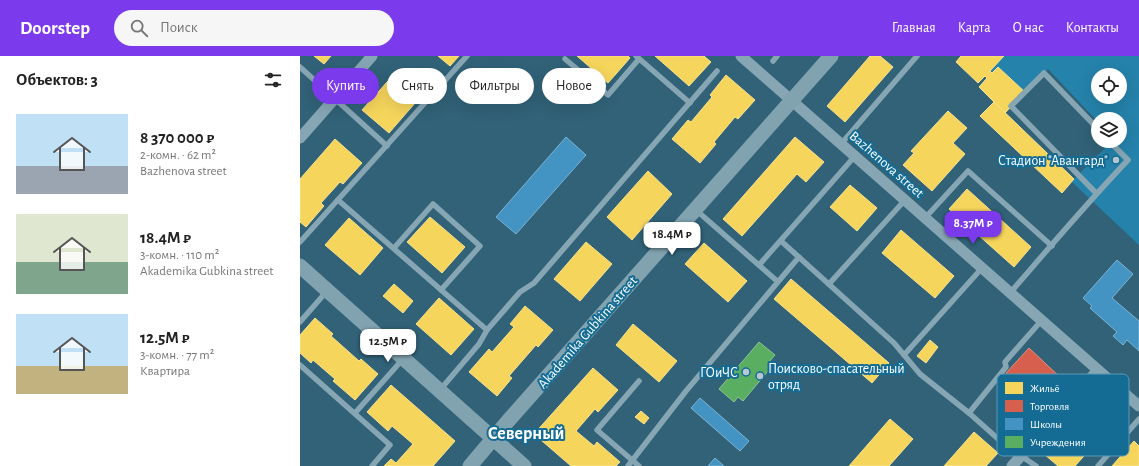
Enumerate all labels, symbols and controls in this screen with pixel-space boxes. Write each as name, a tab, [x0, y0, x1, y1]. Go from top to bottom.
search box	[114, 10, 394, 46]
icon: search	[128, 17, 150, 39]
text: Doorstep	[20, 19, 90, 38]
text: Поиск	[160, 20, 198, 35]
text: Главная	[892, 21, 936, 35]
text: Карта	[958, 21, 991, 35]
text: О нас	[1013, 21, 1044, 35]
text: Контакты	[1066, 21, 1119, 35]
chip: Купить	[312, 68, 379, 104]
chip: Снять	[387, 68, 447, 104]
chip: Фильтры	[455, 68, 534, 104]
chip: Новое	[542, 68, 606, 104]
map controls	[1091, 68, 1127, 148]
button: locate	[1091, 68, 1127, 104]
icon: filters	[262, 69, 284, 91]
text: Объектов: 3	[16, 71, 98, 88]
button: layers	[1091, 112, 1127, 148]
text: 8 370 000 ₽	[140, 129, 214, 146]
street label: Bazhenova street	[847, 129, 927, 201]
icon: home	[48, 130, 96, 178]
text: 2-комн. · 62 m²	[140, 149, 216, 162]
place label: Стадион "Авангард"	[998, 154, 1108, 168]
marker: Стадион "Авангард"	[1111, 155, 1121, 165]
text: Bazhenova street	[140, 165, 227, 178]
pin: 8.37M ₽	[936, 211, 1010, 245]
text: 8.37M ₽	[953, 217, 993, 230]
pin: 18.4M ₽	[635, 222, 709, 256]
text: 18.4M ₽	[652, 228, 692, 241]
text: 18.4M ₽	[140, 229, 191, 246]
icon: home	[48, 230, 96, 278]
text: 3-комн. · 110 m²	[140, 249, 219, 262]
text: Akademika Gubkina street	[140, 265, 273, 278]
street label: Akademika Gubkina street	[535, 273, 640, 391]
text: 12.5M ₽	[140, 329, 189, 346]
pin: 12.5M ₽	[351, 329, 425, 363]
icon: home	[48, 330, 96, 378]
text: 12.5M ₽	[369, 335, 407, 348]
text: 3-комн. · 77 m²	[140, 349, 214, 362]
place label: Поисково-спасательный отряд	[768, 362, 905, 392]
text: Квартира	[140, 365, 190, 378]
place label: ГОиЧС	[700, 366, 738, 380]
marker: ГОиЧС	[741, 367, 751, 377]
marker: Поисково-спасательный отряд	[755, 371, 765, 381]
legend	[997, 374, 1129, 456]
text: Жильё	[1030, 383, 1060, 394]
text: Торговля	[1030, 401, 1069, 412]
text: Школы	[1030, 419, 1062, 430]
district label: Северный	[488, 425, 564, 443]
text: Учреждения	[1030, 437, 1086, 448]

